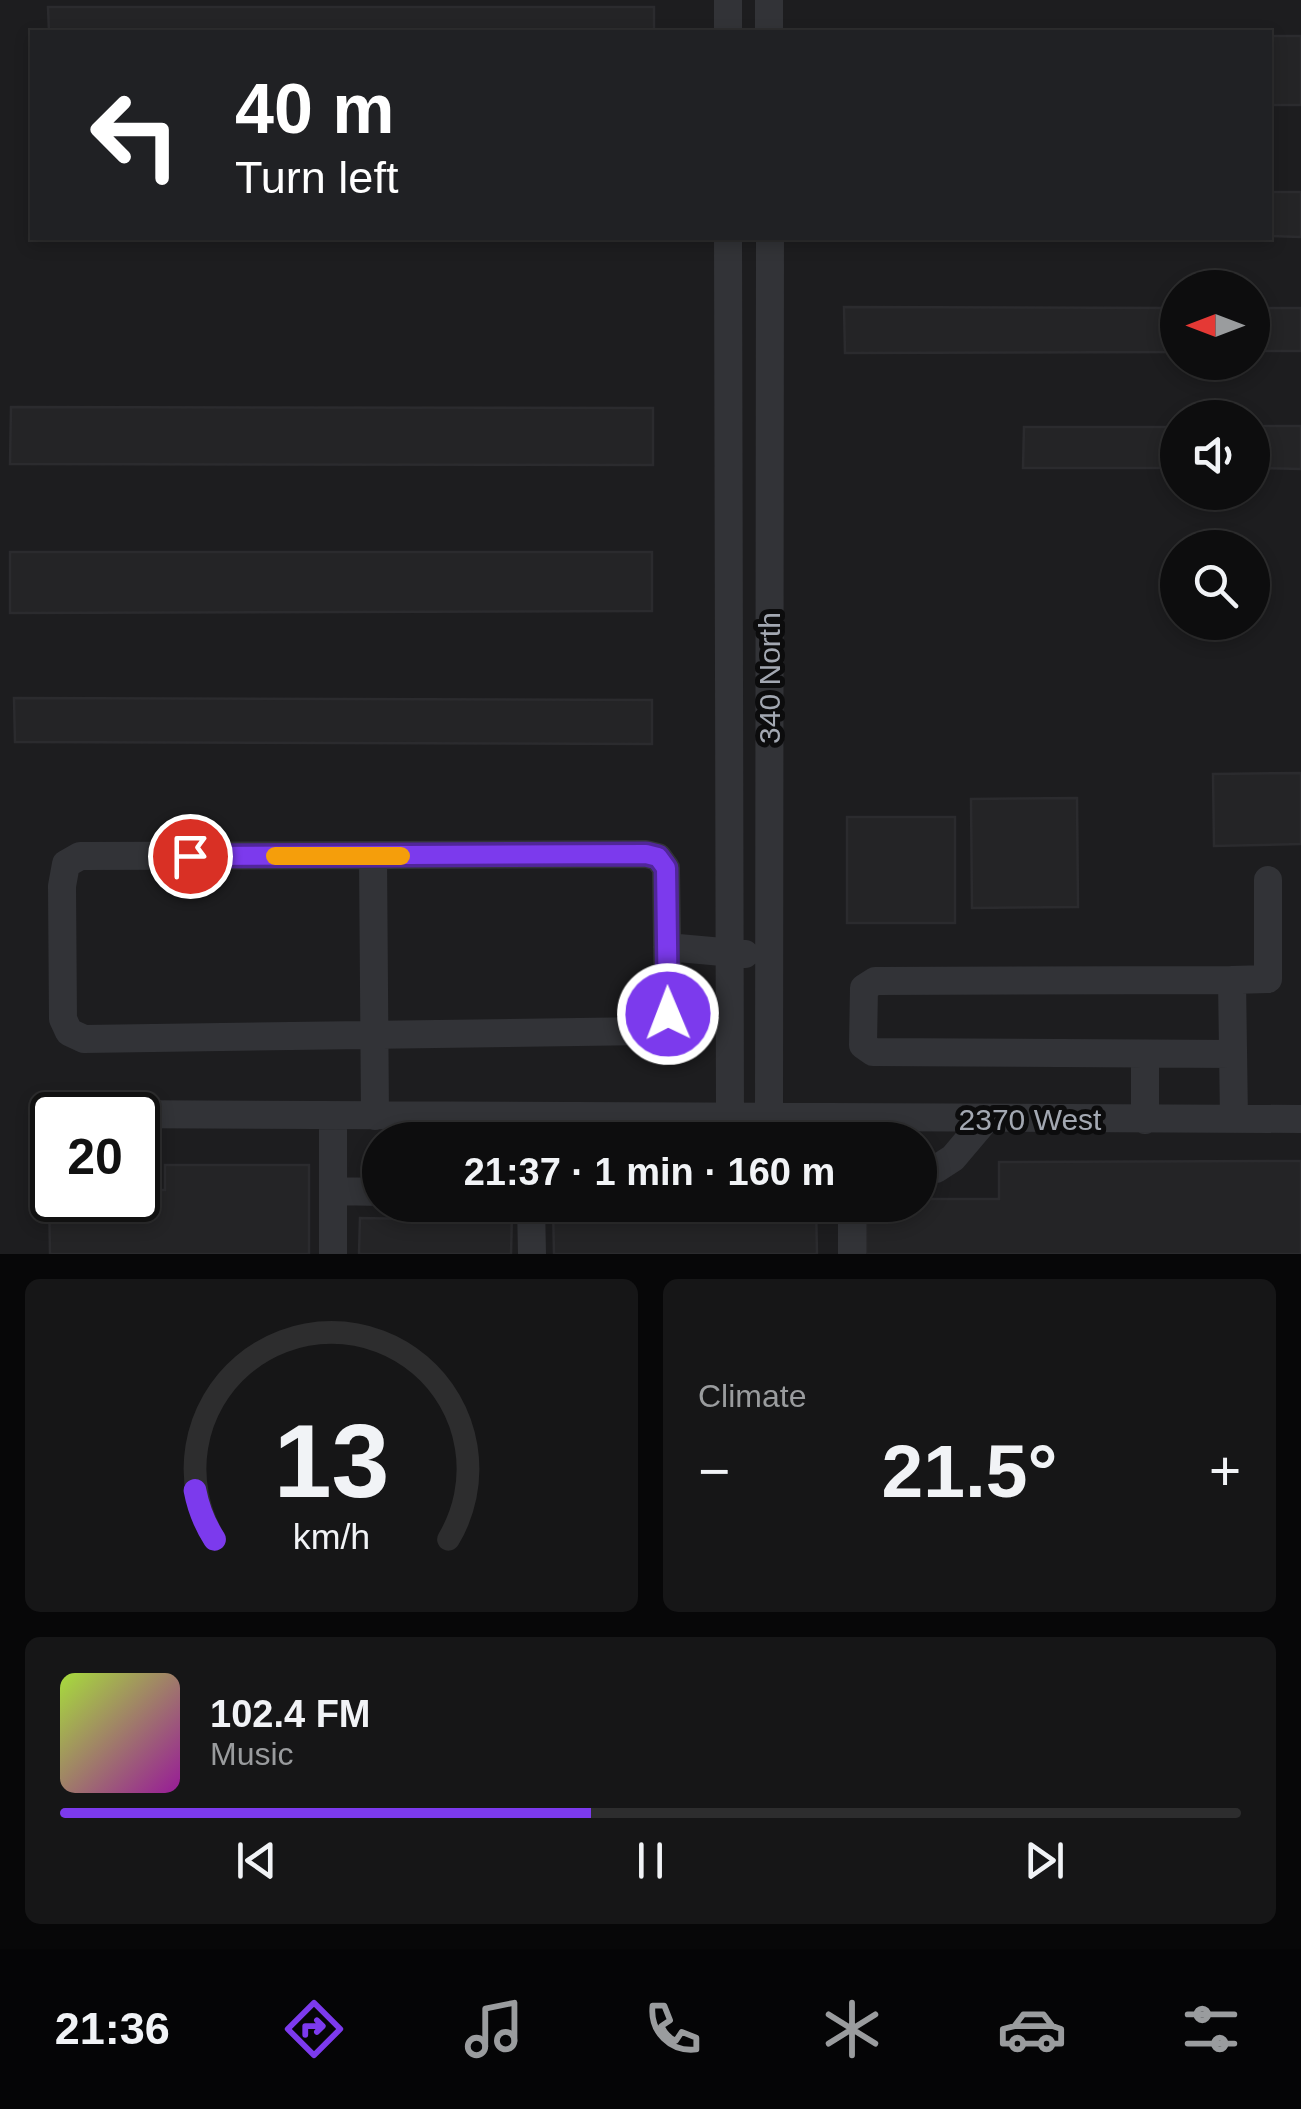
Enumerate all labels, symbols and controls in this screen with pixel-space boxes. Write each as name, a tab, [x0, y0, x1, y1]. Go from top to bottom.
icon: left	[70, 70, 200, 200]
text: 40 m	[235, 70, 395, 148]
text: Turn left	[235, 152, 398, 203]
north arrow	[1160, 270, 1270, 380]
map controls	[1160, 270, 1270, 640]
button: sound	[1160, 400, 1270, 510]
button: search	[1160, 530, 1270, 640]
street label: 340 North	[753, 612, 786, 744]
pin	[148, 814, 233, 899]
icon: arrive	[163, 829, 218, 884]
position arrow	[616, 962, 720, 1066]
speed limit sign: 20	[30, 1092, 160, 1222]
street label: 2370 West	[959, 1103, 1102, 1136]
text: 21:37 · 1 min · 160 m	[464, 1151, 835, 1193]
text: Climate	[698, 1378, 806, 1414]
text: 13	[274, 1403, 389, 1519]
text: 21.5°	[882, 1429, 1057, 1513]
text: −	[698, 1440, 730, 1502]
text: +	[1209, 1440, 1241, 1502]
text: km/h	[293, 1517, 370, 1557]
text: 102.4 FM	[210, 1693, 371, 1735]
text: Music	[210, 1736, 294, 1772]
icon: previous	[229, 1833, 284, 1888]
icon: pause	[623, 1833, 678, 1888]
icon: next	[1017, 1833, 1072, 1888]
icon: directions	[279, 1994, 349, 2064]
icon: music	[459, 1994, 529, 2064]
icon: phone	[638, 1994, 708, 2064]
icon: climate	[817, 1994, 887, 2064]
icon: car	[997, 1994, 1067, 2064]
icon: filters	[1176, 1994, 1246, 2064]
text: 21:36	[55, 2003, 170, 2054]

